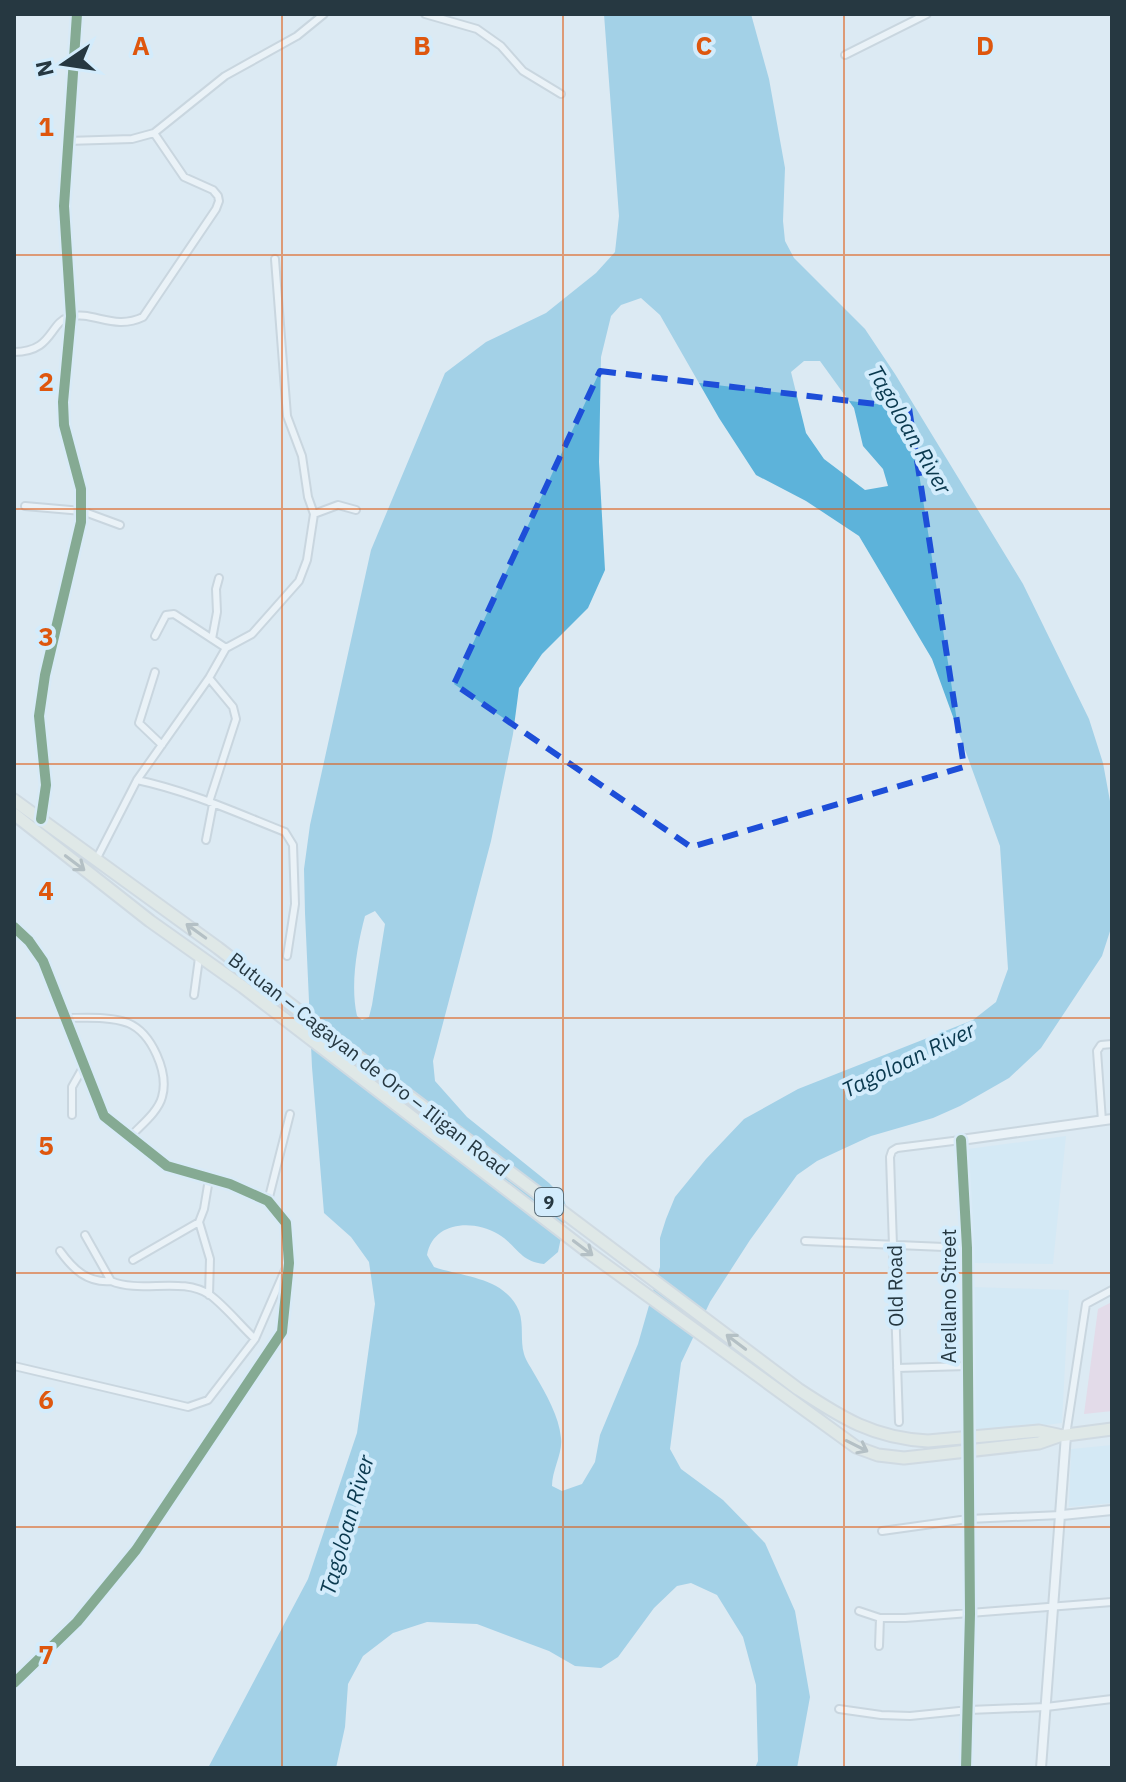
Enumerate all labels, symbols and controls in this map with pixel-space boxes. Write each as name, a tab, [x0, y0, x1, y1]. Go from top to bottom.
north arrow	[24, 24, 104, 104]
text: A	[132, 28, 150, 62]
text: B	[413, 28, 431, 62]
text: C	[696, 28, 713, 62]
text: D	[976, 28, 994, 62]
text: N	[28, 58, 60, 80]
text: 1	[38, 109, 54, 143]
water label: Tagoloan River	[861, 359, 959, 500]
text: 2	[38, 364, 54, 398]
text: 3	[38, 619, 54, 653]
one-way arrow	[63, 854, 85, 871]
text: 4	[38, 873, 54, 907]
one-way arrow	[185, 923, 207, 940]
street label: Butuan – Cagayan de Oro – Iligan Road	[223, 946, 515, 1182]
water label: Tagoloan River	[837, 1014, 980, 1104]
text: 5	[38, 1128, 54, 1162]
road number: 9	[535, 1188, 563, 1216]
street label: Arellano Street	[935, 1229, 962, 1363]
one-way arrow	[572, 1240, 593, 1257]
street label: Old Road	[881, 1245, 909, 1327]
one-way arrow	[725, 1334, 747, 1350]
text: 6	[38, 1382, 54, 1416]
one-way arrow	[844, 1439, 868, 1455]
water label: Tagoloan River	[312, 1451, 380, 1598]
text: 7	[38, 1637, 54, 1671]

